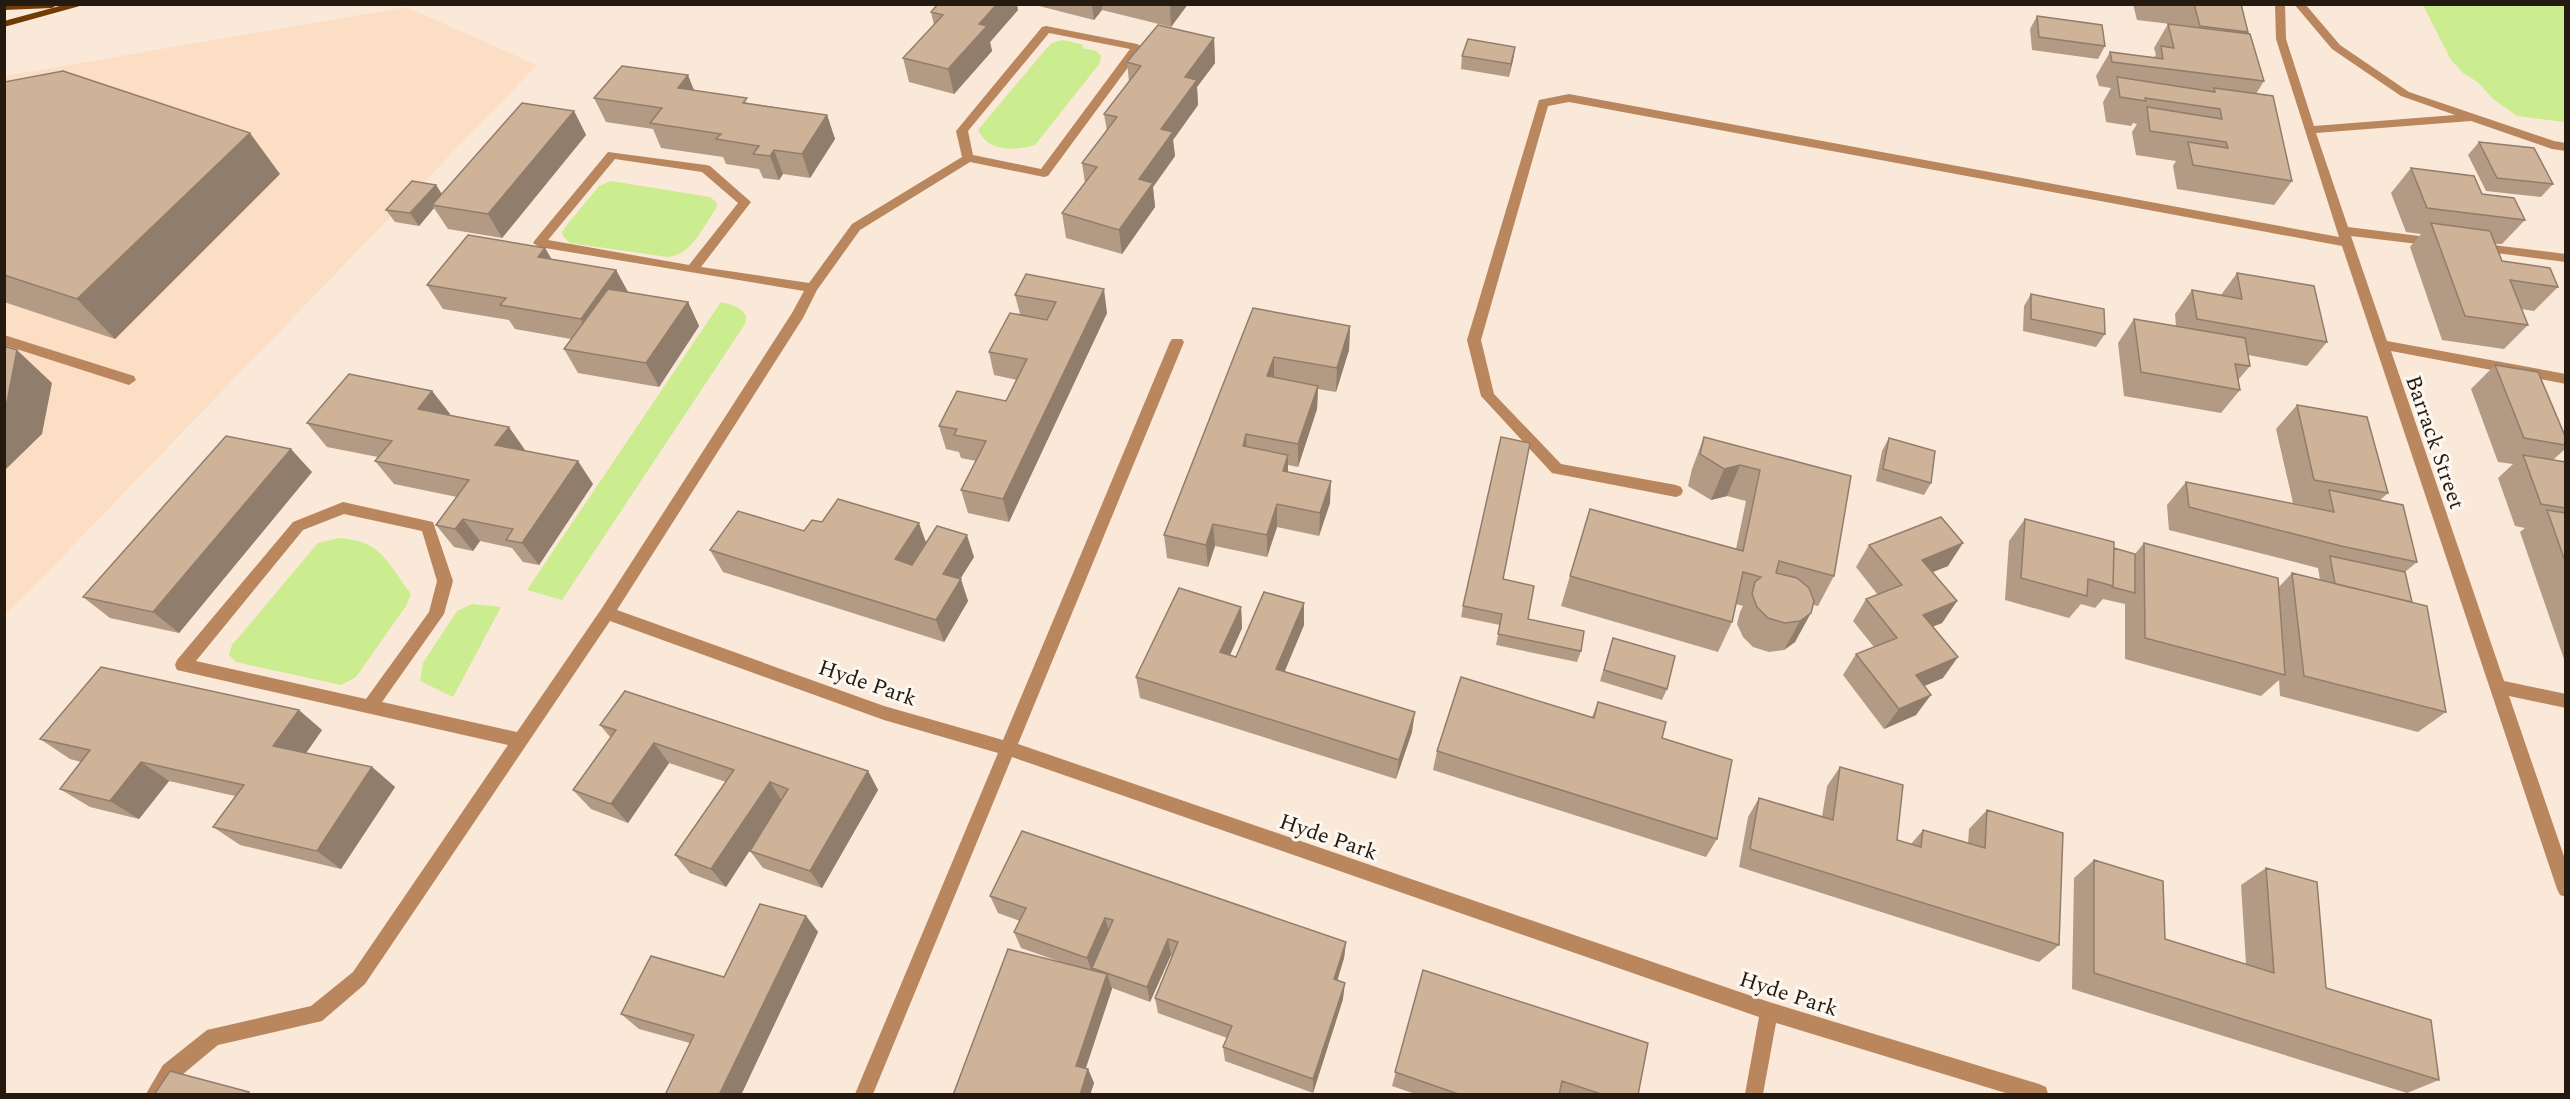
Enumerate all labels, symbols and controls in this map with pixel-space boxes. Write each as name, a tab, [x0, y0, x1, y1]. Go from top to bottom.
street label: Barrack Street	[2396, 371, 2473, 514]
street label: Hyde Park	[814, 651, 921, 716]
street label: Hyde Park	[1275, 805, 1382, 870]
street label: Hyde Park	[1735, 963, 1842, 1026]

